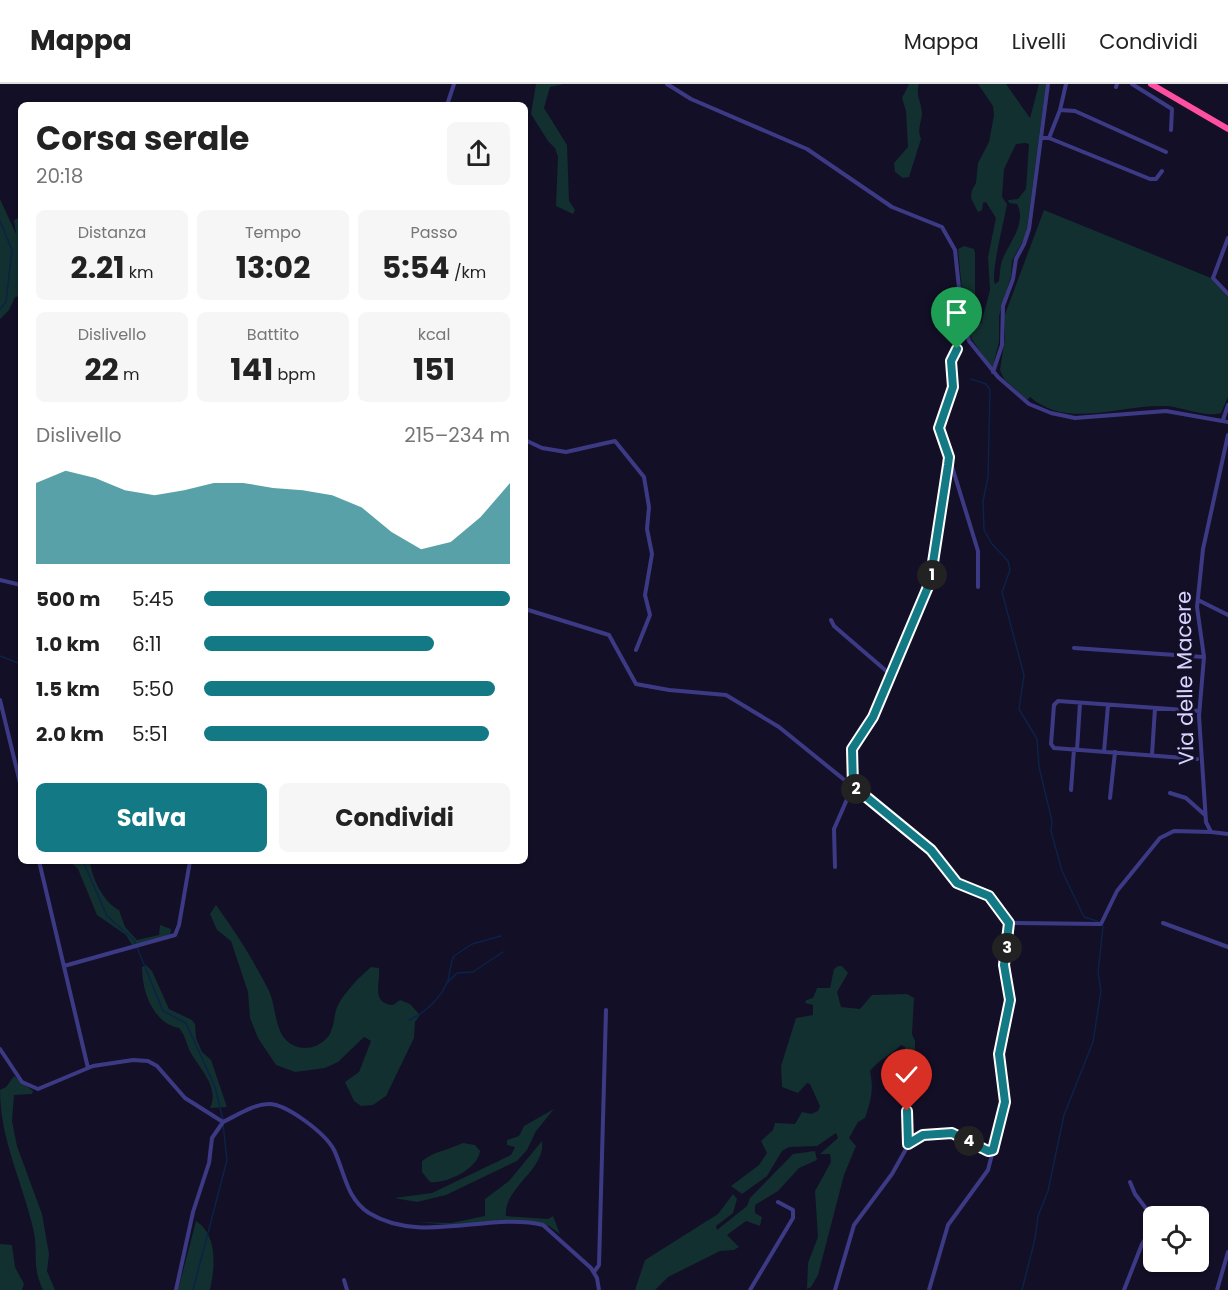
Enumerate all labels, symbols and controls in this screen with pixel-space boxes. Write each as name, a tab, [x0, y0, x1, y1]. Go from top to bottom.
text: Mappa	[30, 21, 132, 60]
text: Mappa	[904, 27, 979, 56]
text: Livelli	[1012, 27, 1066, 56]
text: Condividi	[1099, 27, 1198, 56]
text: Corsa serale	[36, 115, 249, 162]
button: share	[447, 122, 510, 185]
text: 20:18	[36, 162, 83, 190]
text: Distanza	[78, 221, 146, 244]
text: Tempo	[245, 221, 301, 244]
text: Passo	[410, 221, 458, 244]
text: 2.21	[71, 246, 125, 289]
text: 13:02	[236, 246, 310, 289]
text: 5:54	[382, 246, 450, 289]
text: km	[125, 261, 154, 284]
text: /km	[450, 261, 486, 284]
pin	[931, 287, 982, 349]
icon: arrive	[940, 296, 973, 329]
text: Dislivello	[78, 323, 146, 346]
text: Battito	[247, 323, 299, 346]
text: kcal	[418, 323, 450, 346]
text: 22	[84, 348, 119, 391]
text: 141	[230, 348, 273, 391]
text: 151	[413, 348, 455, 391]
text: m	[119, 363, 140, 386]
text: bpm	[273, 363, 316, 386]
text: Dislivello	[36, 421, 122, 449]
text: 215–234 m	[404, 421, 510, 449]
pin: 1	[917, 560, 947, 590]
text: 1	[929, 563, 935, 586]
text: 500 m	[36, 585, 101, 613]
text: 5:45	[132, 585, 174, 613]
street label: Via delle Macere	[1168, 591, 1201, 765]
text: 1.0 km	[36, 630, 100, 658]
text: 6:11	[132, 630, 162, 658]
text: 1.5 km	[36, 675, 100, 703]
text: 5:50	[132, 675, 174, 703]
text: 2.0 km	[36, 720, 104, 748]
text: 5:51	[132, 720, 168, 748]
pin: 2	[841, 774, 871, 804]
text: 2	[851, 777, 861, 800]
button: Salva	[36, 783, 267, 852]
button: Condividi	[279, 783, 510, 852]
pin: 3	[992, 933, 1022, 963]
text: 3	[1002, 936, 1012, 959]
pin	[881, 1049, 932, 1111]
icon: check	[890, 1058, 923, 1091]
pin: 4	[954, 1126, 984, 1156]
text: 4	[964, 1129, 974, 1152]
map controls	[1143, 1206, 1209, 1272]
button: locate	[1143, 1206, 1209, 1272]

